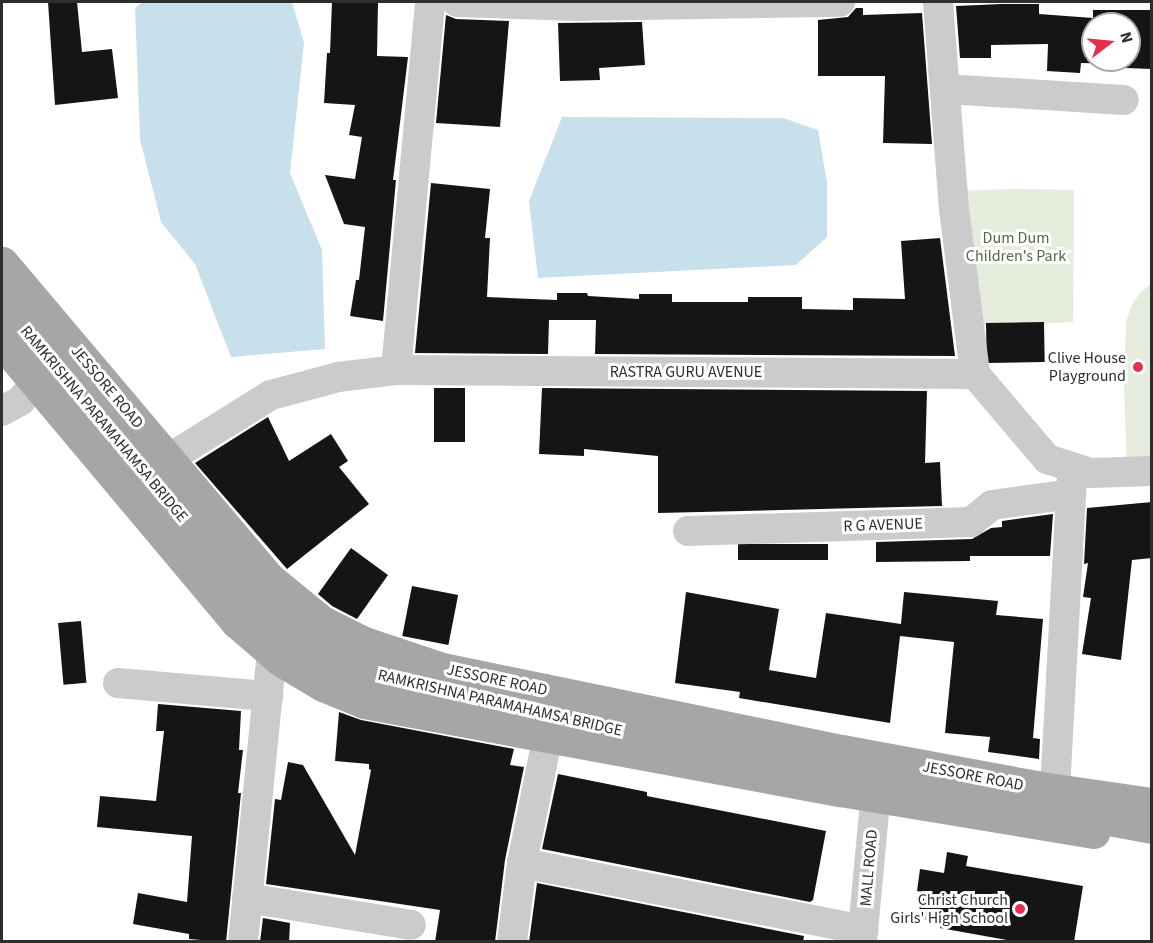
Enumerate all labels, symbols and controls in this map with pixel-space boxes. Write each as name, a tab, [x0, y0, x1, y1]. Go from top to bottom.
north arrow	[1081, 12, 1141, 72]
text: N	[1114, 29, 1138, 46]
park label: Dum Dum Children's Park	[966, 228, 1066, 266]
street label: RAMKRISHNA PARAMAHAMSA BRIDGE	[16, 322, 192, 526]
street label: JESSORE ROAD	[67, 342, 147, 432]
place label: Clive House Playground	[1048, 348, 1126, 386]
marker: Clive House Playground	[1131, 360, 1145, 374]
street label: RASTRA GURU AVENUE	[610, 362, 762, 382]
street label: R G AVENUE	[843, 514, 923, 536]
street label: JESSORE ROAD	[445, 660, 549, 700]
street label: RAMKRISHNA PARAMAHAMSA BRIDGE	[376, 665, 624, 741]
street label: JESSORE ROAD	[921, 757, 1025, 795]
street label: MALL ROAD	[856, 829, 882, 907]
place label: Christ Church Girls' High School	[890, 890, 1008, 928]
marker: Christ Church Girls' High School	[1013, 902, 1027, 916]

